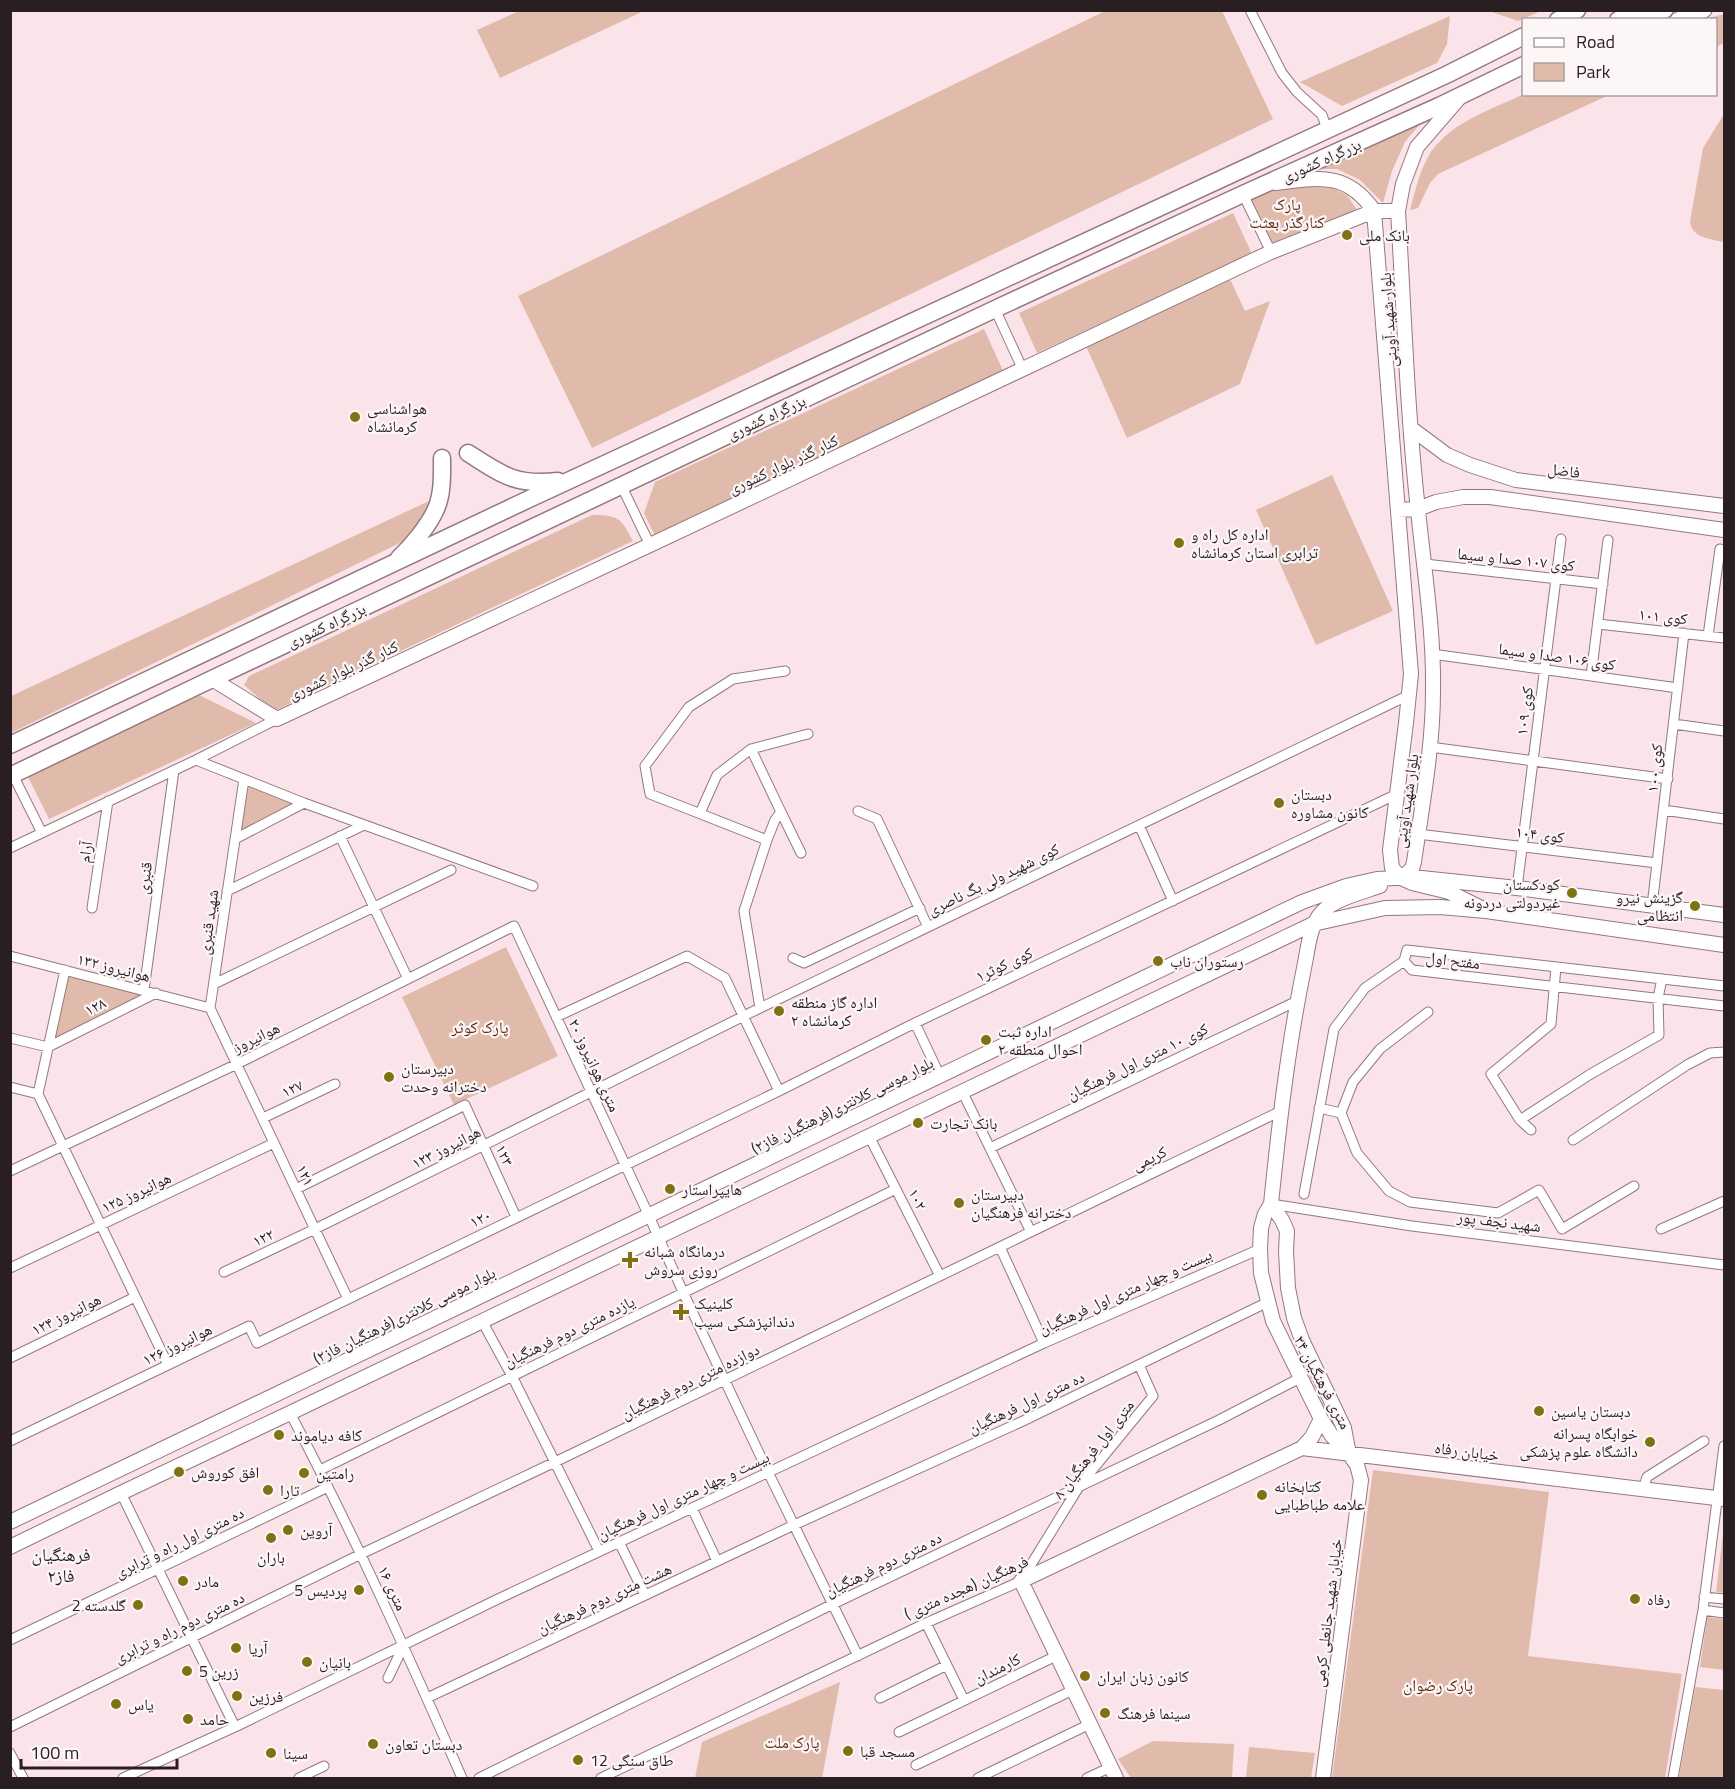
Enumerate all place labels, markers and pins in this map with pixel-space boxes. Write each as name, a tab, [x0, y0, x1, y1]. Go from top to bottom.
place label: بانک ملی	[1359, 223, 1410, 247]
marker: بانک ملی	[1340, 228, 1354, 242]
place label: هواشناسی کرمانشاه	[367, 396, 427, 438]
marker: هواشناسی کرمانشاه	[348, 410, 362, 424]
place label: اداره کل راه و ترابری استان کرمانشاه	[1191, 522, 1318, 564]
marker: اداره کل راه و ترابری استان کرمانشاه	[1172, 536, 1186, 550]
place label: دبستان کانون مشاوره	[1291, 782, 1369, 824]
marker: دبستان کانون مشاوره	[1272, 796, 1286, 810]
place label: کودکستان غیردولتی دردونه	[1463, 872, 1560, 914]
place label: گزینش نیرو انتظامی	[1616, 885, 1683, 927]
marker: کودکستان غیردولتی دردونه	[1565, 886, 1579, 900]
marker: گزینش نیرو انتظامی	[1688, 899, 1702, 913]
place label: رستوران ناب	[1170, 949, 1244, 973]
marker: رستوران ناب	[1151, 954, 1165, 968]
place label: اداره گاز منطقه ۲ کرمانشاه	[791, 990, 877, 1032]
marker: اداره گاز منطقه ۲ کرمانشاه	[772, 1004, 786, 1018]
place label: اداره ثبت احوال منطقه ۲	[998, 1019, 1082, 1061]
marker: اداره ثبت احوال منطقه ۲	[979, 1033, 993, 1047]
place label: دبیرستان دخترانه وحدت	[401, 1056, 487, 1098]
marker: دبیرستان دخترانه وحدت	[382, 1070, 396, 1084]
place label: بانک تجارت	[930, 1111, 998, 1135]
marker: بانک تجارت	[911, 1116, 925, 1130]
place label: هایپراستار	[681, 1177, 742, 1201]
marker: هایپراستار	[663, 1182, 677, 1196]
place label: دبیرستان دخترانه فرهنگیان	[971, 1182, 1072, 1224]
marker: دبیرستان دخترانه فرهنگیان	[952, 1196, 966, 1210]
place label: درمانگاه شبانه روزی سروش	[644, 1239, 725, 1281]
marker: درمانگاه شبانه روزی سروش	[621, 1251, 639, 1269]
place label: کلینیک دندانپزشکی سیب	[694, 1291, 795, 1333]
marker: کلینیک دندانپزشکی سیب	[672, 1303, 690, 1321]
place label: دبستان یاسین	[1551, 1399, 1631, 1423]
marker: دبستان یاسین	[1532, 1404, 1546, 1418]
place label: خوابگاه پسرانه دانشگاه علوم پزشکی	[1519, 1421, 1638, 1463]
place label: کافه دیاموند	[291, 1423, 362, 1447]
marker: کافه دیاموند	[272, 1428, 286, 1442]
marker: خوابگاه پسرانه دانشگاه علوم پزشکی	[1643, 1435, 1657, 1449]
place label: افق کوروش	[191, 1460, 259, 1484]
place label: رامتین	[316, 1461, 354, 1485]
marker: افق کوروش	[172, 1465, 186, 1479]
marker: رامتین	[297, 1466, 311, 1480]
place label: کتابخانه علامه طباطبایی	[1274, 1474, 1365, 1516]
place label: تارا	[280, 1478, 300, 1502]
marker: تارا	[261, 1483, 275, 1497]
marker: کتابخانه علامه طباطبایی	[1255, 1488, 1269, 1502]
place label: آروین	[300, 1518, 333, 1542]
marker: آروین	[281, 1523, 295, 1537]
marker: باران	[264, 1531, 278, 1545]
place label: باران	[257, 1545, 285, 1569]
place label: مادر	[194, 1569, 219, 1593]
marker: مادر	[176, 1574, 190, 1588]
place label: پردیس 5	[294, 1578, 347, 1602]
marker: پردیس 5	[352, 1583, 366, 1597]
place label: رفاه	[1647, 1587, 1670, 1611]
marker: رفاه	[1628, 1592, 1642, 1606]
place label: گلدسته 2	[72, 1593, 126, 1617]
marker: گلدسته 2	[131, 1598, 145, 1612]
place label: آریا	[248, 1636, 268, 1660]
marker: آریا	[229, 1641, 243, 1655]
place label: بانیان	[319, 1650, 351, 1674]
marker: بانیان	[300, 1655, 314, 1669]
place label: زرین 5	[199, 1659, 239, 1683]
marker: زرین 5	[180, 1664, 194, 1678]
place label: کانون زبان ایران	[1097, 1664, 1189, 1688]
marker: کانون زبان ایران	[1078, 1669, 1092, 1683]
place label: فرزین	[249, 1684, 283, 1708]
marker: فرزین	[230, 1689, 244, 1703]
place label: یاس	[128, 1692, 154, 1716]
marker: یاس	[109, 1697, 123, 1711]
place label: سینما فرهنگ	[1117, 1701, 1191, 1725]
marker: سینما فرهنگ	[1098, 1706, 1112, 1720]
place label: حامد	[200, 1707, 229, 1731]
marker: حامد	[181, 1712, 195, 1726]
place label: دبستان تعاون	[385, 1732, 462, 1756]
marker: دبستان تعاون	[366, 1737, 380, 1751]
place label: مسجد قبا	[860, 1739, 915, 1763]
place label: سینا	[283, 1741, 308, 1765]
marker: مسجد قبا	[841, 1744, 855, 1758]
marker: سینا	[264, 1746, 278, 1760]
place label: طاق سنگی 12	[590, 1748, 673, 1772]
marker: طاق سنگی 12	[571, 1753, 585, 1767]

